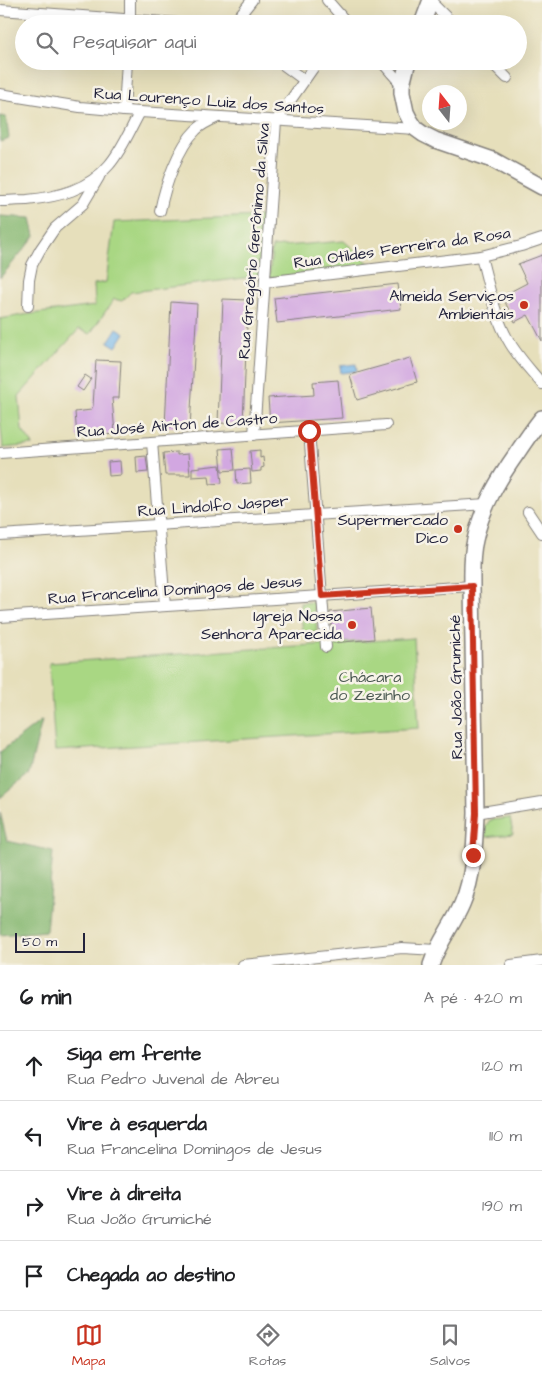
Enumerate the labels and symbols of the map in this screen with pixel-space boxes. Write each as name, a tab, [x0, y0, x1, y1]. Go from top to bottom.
street label: Rua Lourenço Luiz dos Santos	[93, 82, 325, 120]
north arrow	[422, 85, 467, 130]
street label: Rua Gregório Gerônimo da Silva	[233, 122, 276, 360]
street label: Rua Otildes Ferreira da Rosa	[292, 222, 512, 274]
place label: Almeida Serviços Ambientais	[389, 285, 514, 325]
marker: Almeida Serviços Ambientais	[518, 299, 530, 311]
street label: Rua José Airton de Castro	[76, 407, 278, 443]
route start	[298, 420, 321, 443]
street label: Rua Lindolfo Jasper	[137, 490, 289, 522]
place label: Supermercado Dico	[338, 509, 448, 549]
marker: Supermercado Dico	[452, 523, 464, 535]
street label: Rua Francelina Domingos de Jesus	[47, 570, 303, 611]
place label: Igreja Nossa Senhora Aparecida	[201, 605, 342, 645]
street label: Rua João Grumiché	[444, 614, 468, 760]
marker: Igreja Nossa Senhora Aparecida	[346, 619, 358, 631]
park label: Chácara do Zezinho	[330, 666, 410, 706]
route end	[462, 844, 485, 867]
scale bar	[15, 930, 85, 953]

